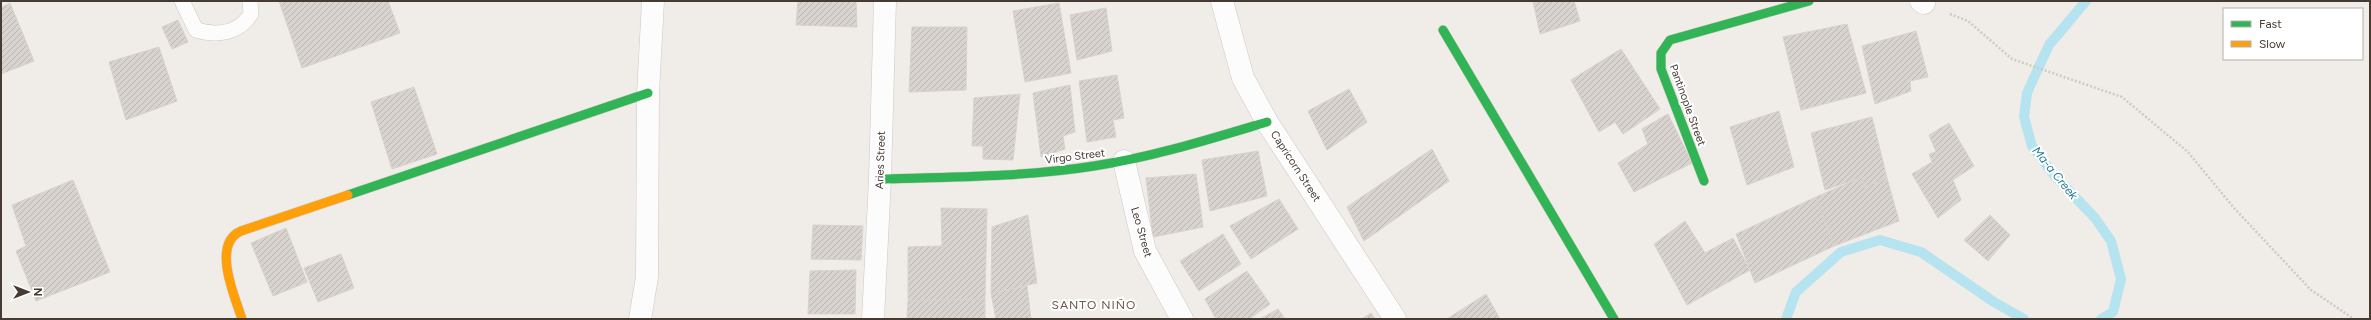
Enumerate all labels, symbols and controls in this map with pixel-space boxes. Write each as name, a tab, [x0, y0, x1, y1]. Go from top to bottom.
legend	[2223, 8, 2363, 60]
text: Fast	[2259, 17, 2282, 31]
text: Slow	[2259, 37, 2286, 51]
street label: Pantinople Street	[1667, 63, 1708, 148]
street label: Capricorn Street	[1268, 128, 1323, 204]
street label: Aries Street	[873, 131, 888, 189]
water label: Ma-a Creek	[2029, 144, 2081, 203]
street label: Virgo Street	[1044, 146, 1106, 167]
street label: Leo Street	[1128, 206, 1155, 259]
north arrow	[8, 272, 48, 312]
text: N	[31, 288, 44, 296]
district label: SANTO NIÑO	[1052, 298, 1136, 312]

